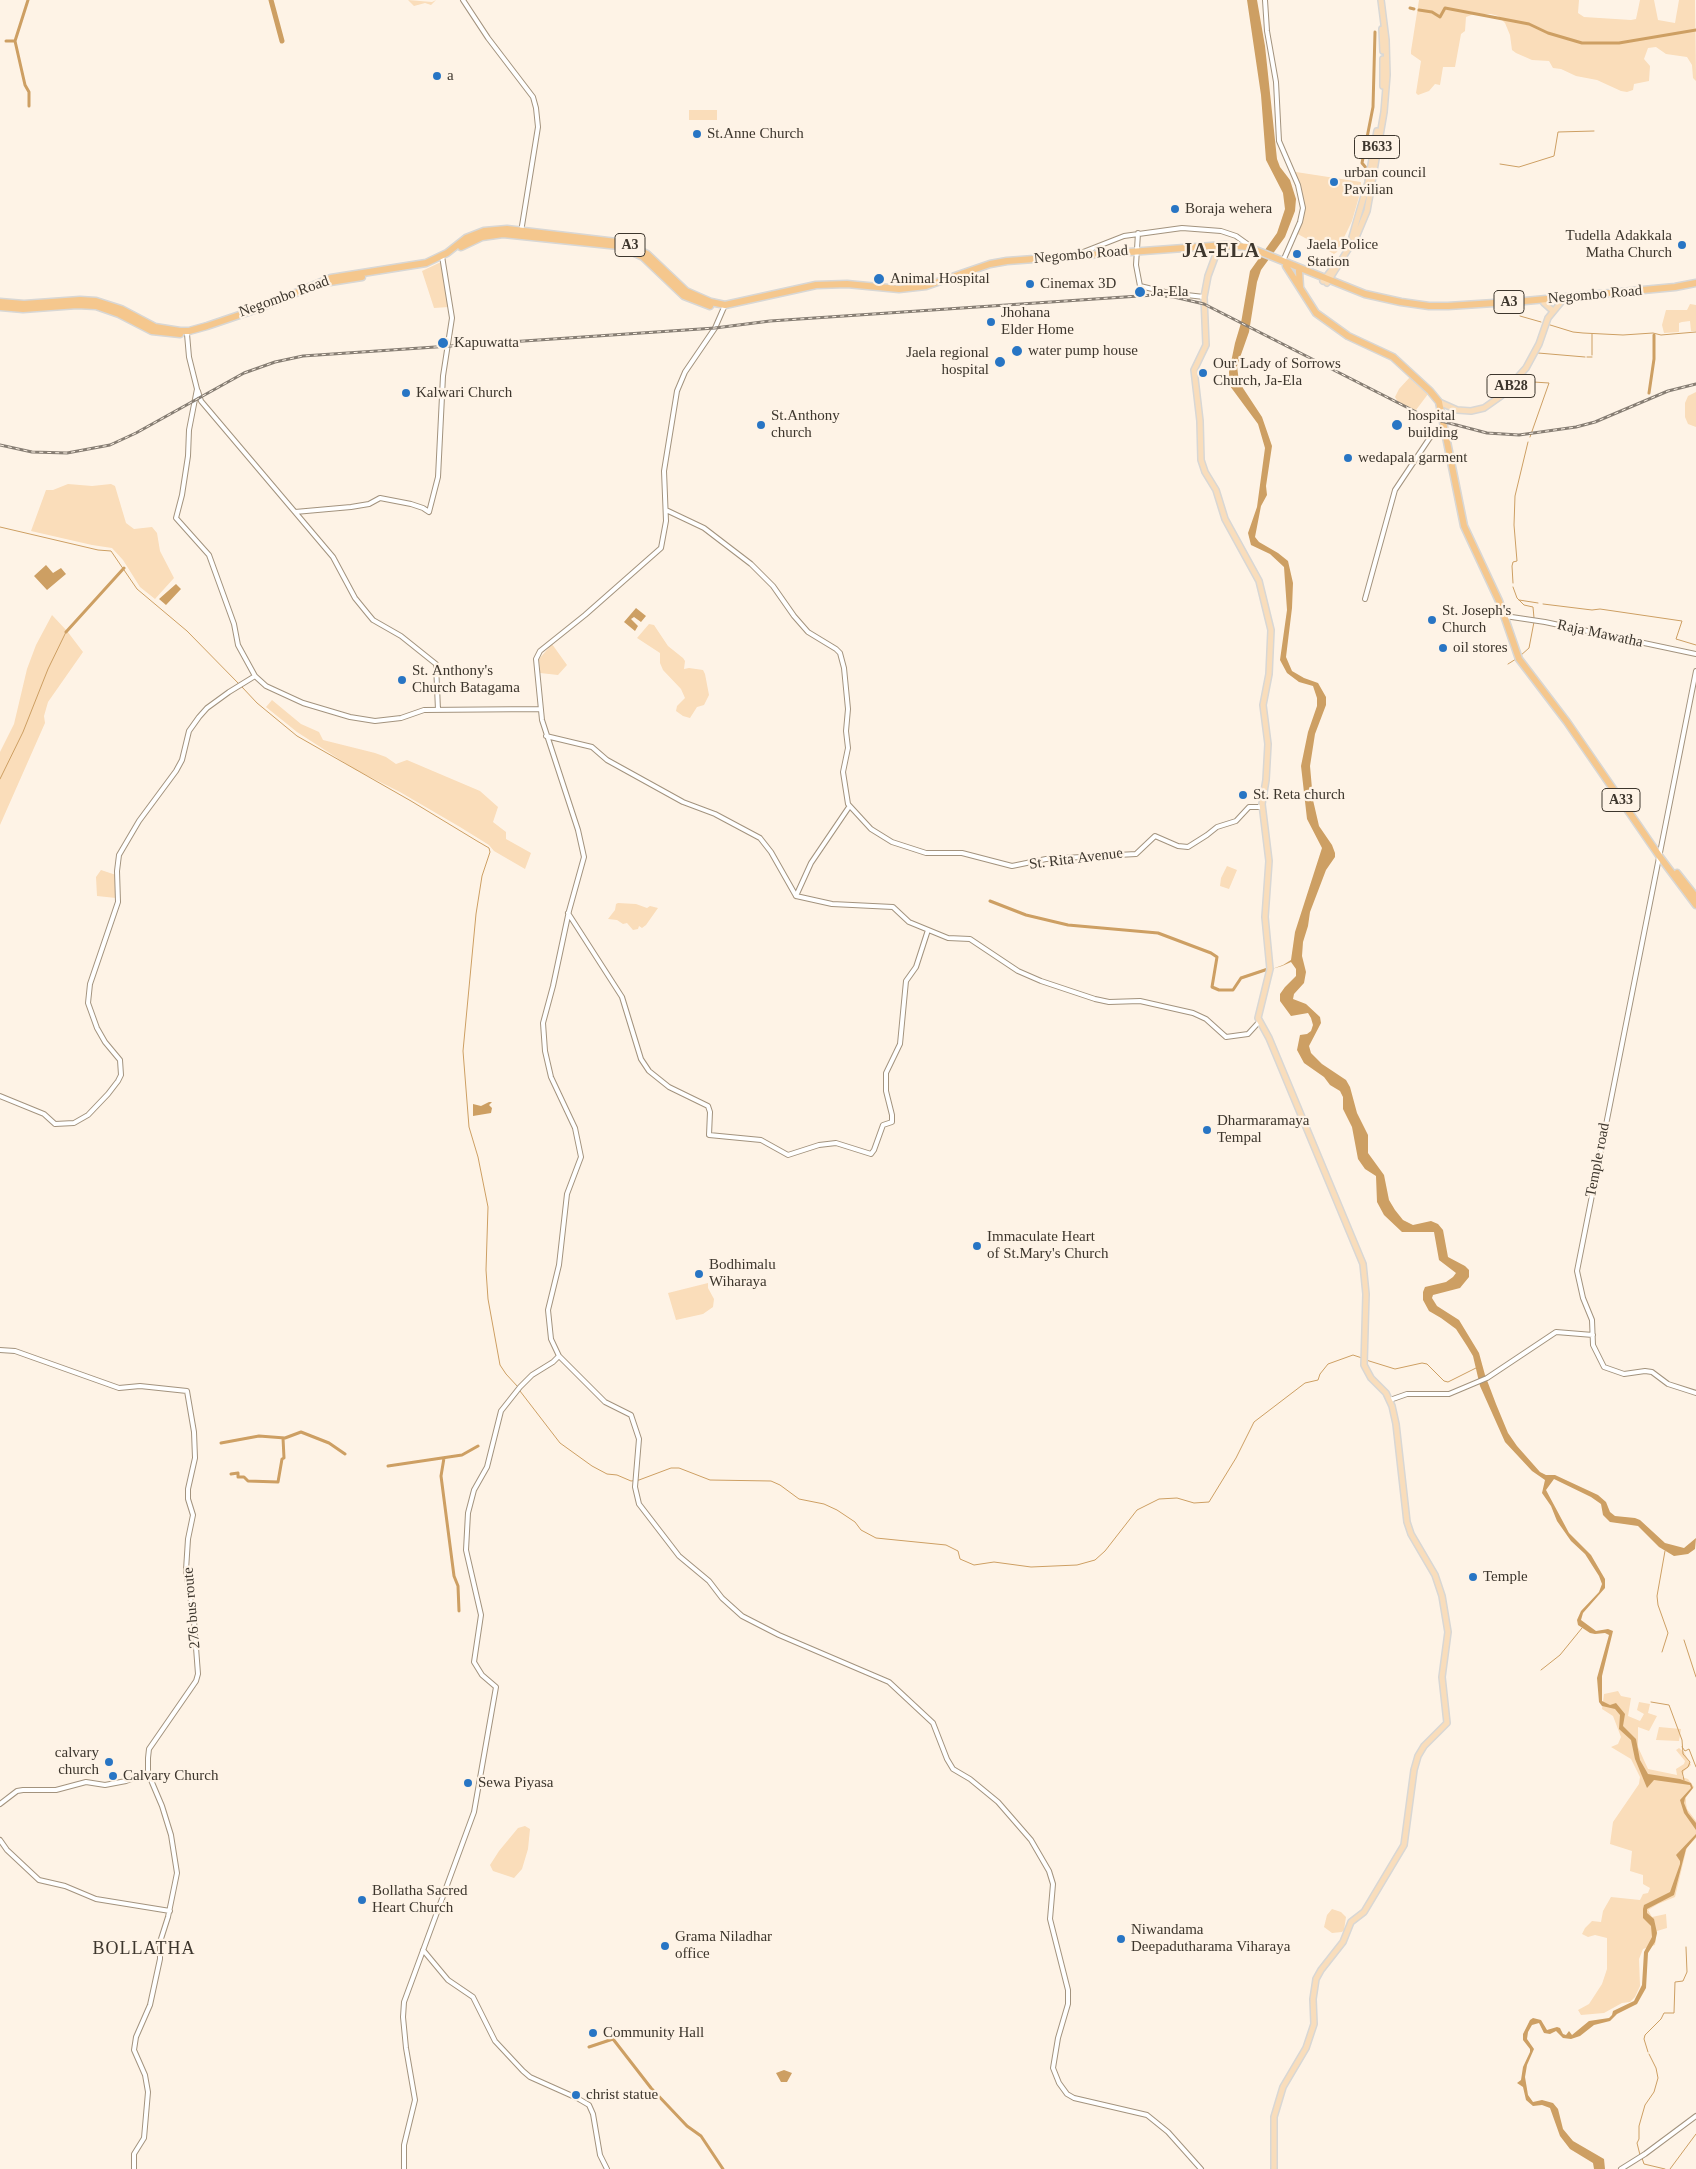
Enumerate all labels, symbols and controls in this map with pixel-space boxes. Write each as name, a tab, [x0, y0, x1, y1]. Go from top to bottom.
place label: a	[447, 67, 455, 85]
marker: a	[431, 70, 443, 82]
place label: St.Anne Church	[707, 125, 819, 143]
marker: St.Anne Church	[691, 128, 703, 140]
road number: B633	[1354, 136, 1400, 158]
place label: urban council Pavilian	[1344, 164, 1444, 199]
marker: urban council Pavilian	[1328, 176, 1340, 188]
place label: Boraja wehera	[1185, 200, 1290, 218]
marker: Boraja wehera	[1169, 203, 1181, 215]
place label: Tudella Adakkala Matha Church	[1550, 227, 1672, 262]
road number: A3	[615, 234, 645, 256]
place label: Jaela Police Station	[1307, 236, 1389, 271]
marker: Tudella Adakkala Matha Church	[1676, 239, 1688, 251]
district label: JA-ELA	[1185, 240, 1257, 264]
street label: Negombo Road	[1023, 241, 1139, 269]
marker: Jaela Police Station	[1291, 248, 1303, 260]
street label: Negombo Road	[227, 269, 341, 325]
place label: Animal Hospital	[890, 270, 1005, 288]
marker: Animal Hospital	[872, 272, 886, 286]
place label: Cinemax 3D	[1040, 275, 1128, 293]
marker: Cinemax 3D	[1024, 278, 1036, 290]
street label: Negombo Road	[1537, 281, 1653, 309]
place label: Ja-Ela	[1151, 283, 1189, 301]
marker: Ja-Ela	[1133, 285, 1147, 299]
road number: A3	[1494, 290, 1524, 314]
place label: Jhohana Elder Home	[1001, 304, 1087, 339]
marker: Jhohana Elder Home	[985, 316, 997, 328]
place label: Kapuwatta	[454, 334, 530, 352]
marker: Kapuwatta	[436, 336, 450, 350]
place label: water pump house	[1028, 342, 1168, 360]
place label: Jaela regional hospital	[890, 344, 989, 379]
marker: water pump house	[1010, 344, 1024, 358]
marker: Jaela regional hospital	[993, 355, 1007, 369]
place label: Our Lady of Sorrows Church, Ja-Ela	[1213, 355, 1367, 390]
marker: Our Lady of Sorrows Church, Ja-Ela	[1197, 367, 1209, 379]
road number: AB28	[1487, 374, 1535, 398]
place label: Kalwari Church	[416, 384, 526, 402]
marker: Kalwari Church	[400, 387, 412, 399]
place label: St.Anthony church	[771, 407, 848, 442]
place label: hospital building	[1408, 407, 1466, 442]
marker: hospital building	[1390, 418, 1404, 432]
marker: St.Anthony church	[755, 419, 767, 431]
place label: wedapala garment	[1358, 449, 1494, 467]
marker: wedapala garment	[1342, 452, 1354, 464]
place label: St. Joseph's Church	[1442, 602, 1525, 637]
marker: St. Joseph's Church	[1426, 614, 1438, 626]
street label: Raja Mawatha	[1548, 615, 1652, 653]
place label: oil stores	[1453, 639, 1521, 657]
marker: oil stores	[1437, 642, 1449, 654]
place label: St. Anthony's Church Batagama	[412, 662, 542, 697]
marker: St. Anthony's Church Batagama	[396, 674, 408, 686]
place label: St. Reta church	[1253, 786, 1365, 804]
road number: A33	[1602, 788, 1640, 812]
marker: St. Reta church	[1237, 789, 1249, 801]
street label: St. Rita Avenue	[1019, 843, 1133, 875]
place label: Dharmaramaya Tempal	[1217, 1112, 1327, 1147]
street label: Temple road	[1580, 1113, 1616, 1207]
marker: Dharmaramaya Tempal	[1201, 1124, 1213, 1136]
place label: Immaculate Heart of St.Mary's Church	[987, 1228, 1131, 1263]
marker: Immaculate Heart of St.Mary's Church	[971, 1240, 983, 1252]
place label: Bodhimalu Wiharaya	[709, 1256, 786, 1291]
marker: Bodhimalu Wiharaya	[693, 1268, 705, 1280]
street label: 276 bus route	[178, 1555, 206, 1661]
place label: Temple	[1483, 1568, 1534, 1586]
marker: Temple	[1467, 1571, 1479, 1583]
place label: calvary church	[50, 1744, 99, 1779]
marker: calvary church	[103, 1756, 115, 1768]
place label: Calvary Church	[123, 1767, 233, 1785]
marker: Calvary Church	[107, 1770, 119, 1782]
place label: Sewa Piyasa	[478, 1774, 567, 1792]
marker: Sewa Piyasa	[462, 1777, 474, 1789]
place label: Bollatha Sacred Heart Church	[372, 1882, 485, 1917]
marker: Bollatha Sacred Heart Church	[356, 1894, 368, 1906]
place label: Niwandama Deepadutharama Viharaya	[1131, 1921, 1323, 1956]
place label: Grama Niladhar office	[675, 1928, 791, 1963]
marker: Niwandama Deepadutharama Viharaya	[1115, 1933, 1127, 1945]
district label: BOLLATHA	[94, 1938, 194, 1960]
marker: Grama Niladhar office	[659, 1940, 671, 1952]
place label: Community Hall	[603, 2024, 720, 2042]
marker: Community Hall	[587, 2027, 599, 2039]
place label: christ statue	[586, 2086, 677, 2104]
marker: christ statue	[570, 2089, 582, 2101]

